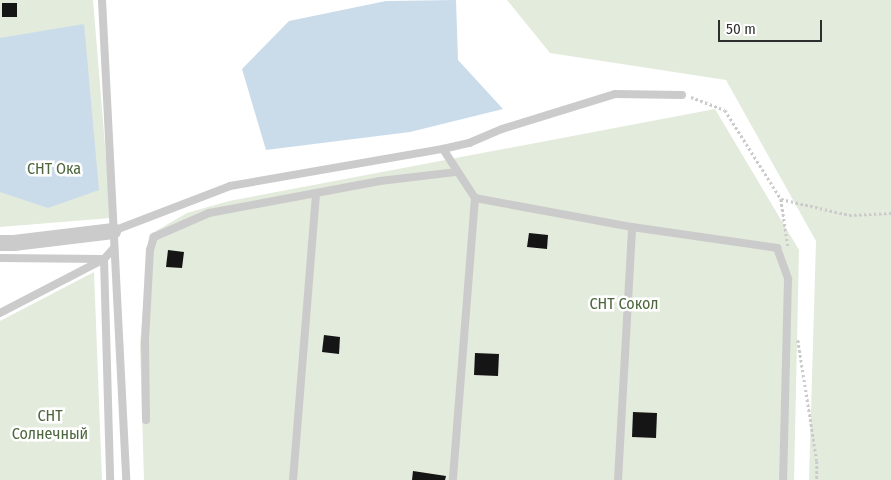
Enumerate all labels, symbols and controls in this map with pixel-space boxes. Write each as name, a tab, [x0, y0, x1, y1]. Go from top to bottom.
scale bar	[721, 10, 825, 42]
text: 50 m	[726, 20, 756, 38]
park label: СНТ Ока	[27, 159, 81, 179]
park label: СНТ Сокол	[589, 294, 659, 314]
park label: СНТ Солнечный	[12, 406, 88, 444]

